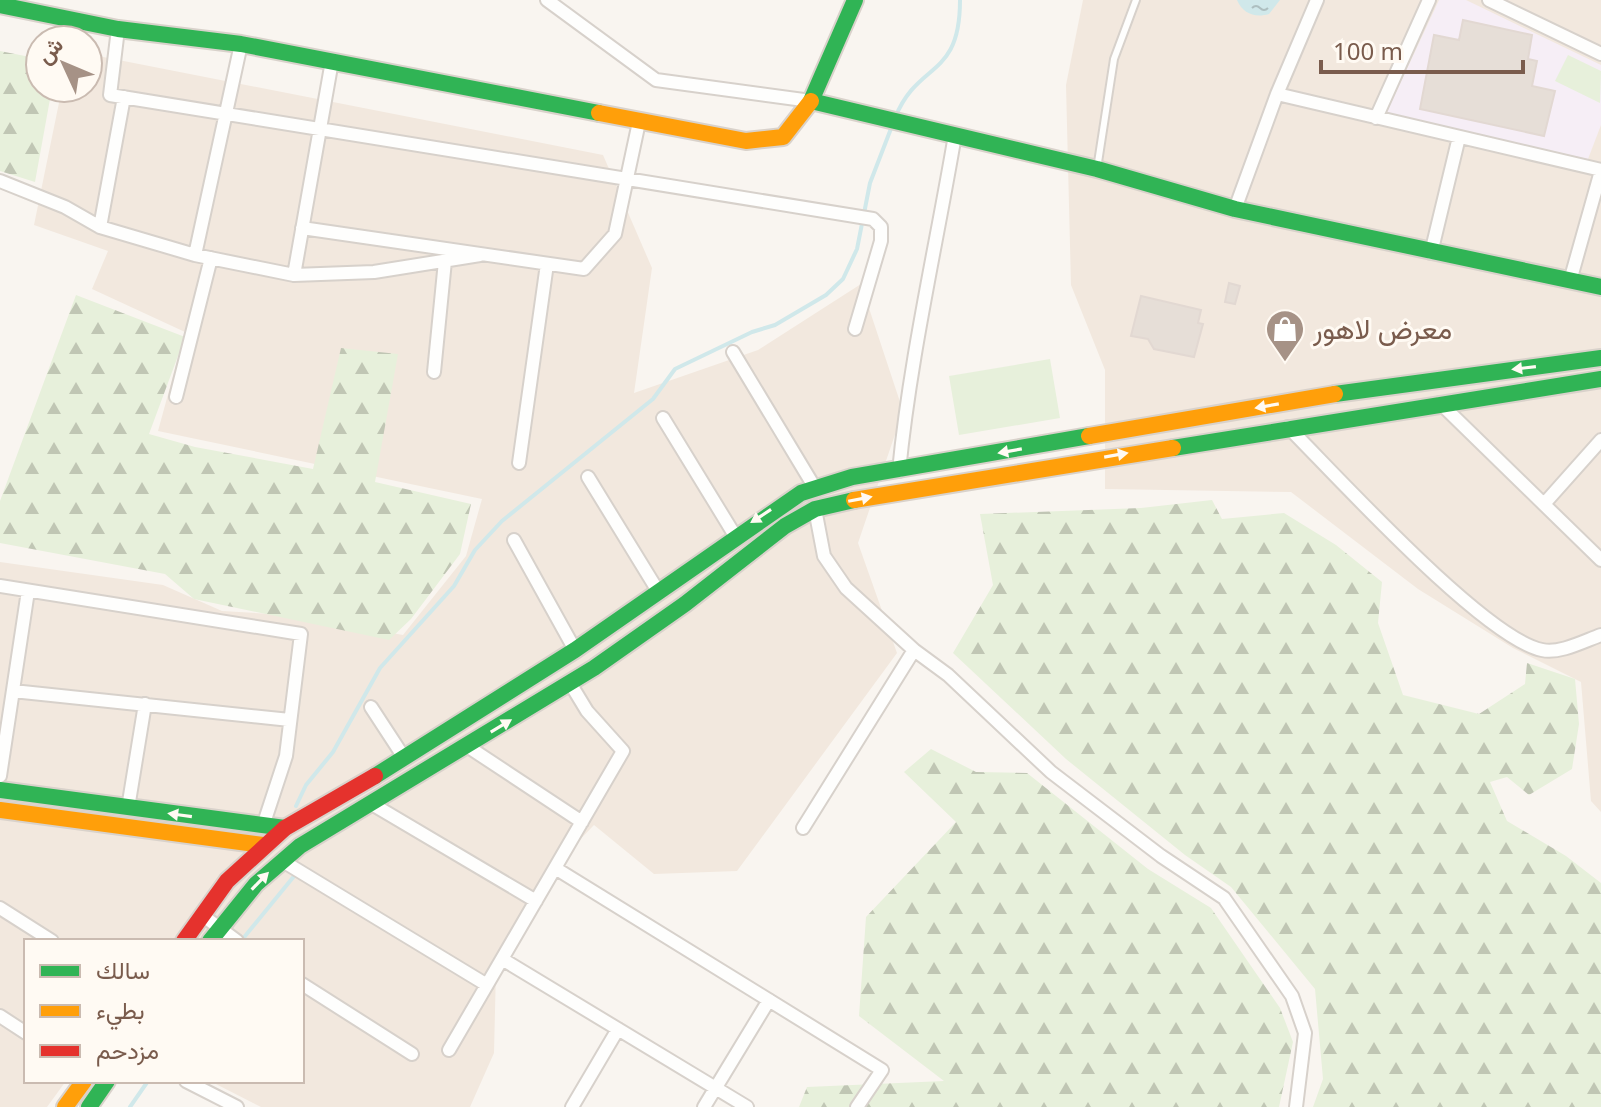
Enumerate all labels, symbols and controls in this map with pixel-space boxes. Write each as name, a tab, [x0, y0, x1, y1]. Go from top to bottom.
north arrow	[24, 24, 104, 104]
scale bar	[1321, 24, 1523, 74]
text: ش	[29, 29, 69, 69]
text: 100 m	[1333, 34, 1403, 67]
shop icon: معرض لاهور	[1264, 308, 1306, 363]
place label: معرض لاهور	[1312, 309, 1452, 347]
one-way arrow	[1511, 362, 1536, 375]
one-way arrow	[1254, 400, 1279, 413]
one-way arrow	[998, 446, 1023, 458]
one-way arrow	[1104, 448, 1129, 461]
one-way arrow	[848, 492, 873, 504]
one-way arrow	[751, 509, 772, 524]
one-way arrow	[490, 719, 512, 733]
one-way arrow	[167, 808, 192, 821]
one-way arrow	[250, 872, 268, 891]
legend	[24, 939, 304, 1083]
text: سالك	[96, 953, 150, 986]
text: بطيء	[96, 993, 145, 1030]
text: مزدحم	[96, 1033, 159, 1067]

